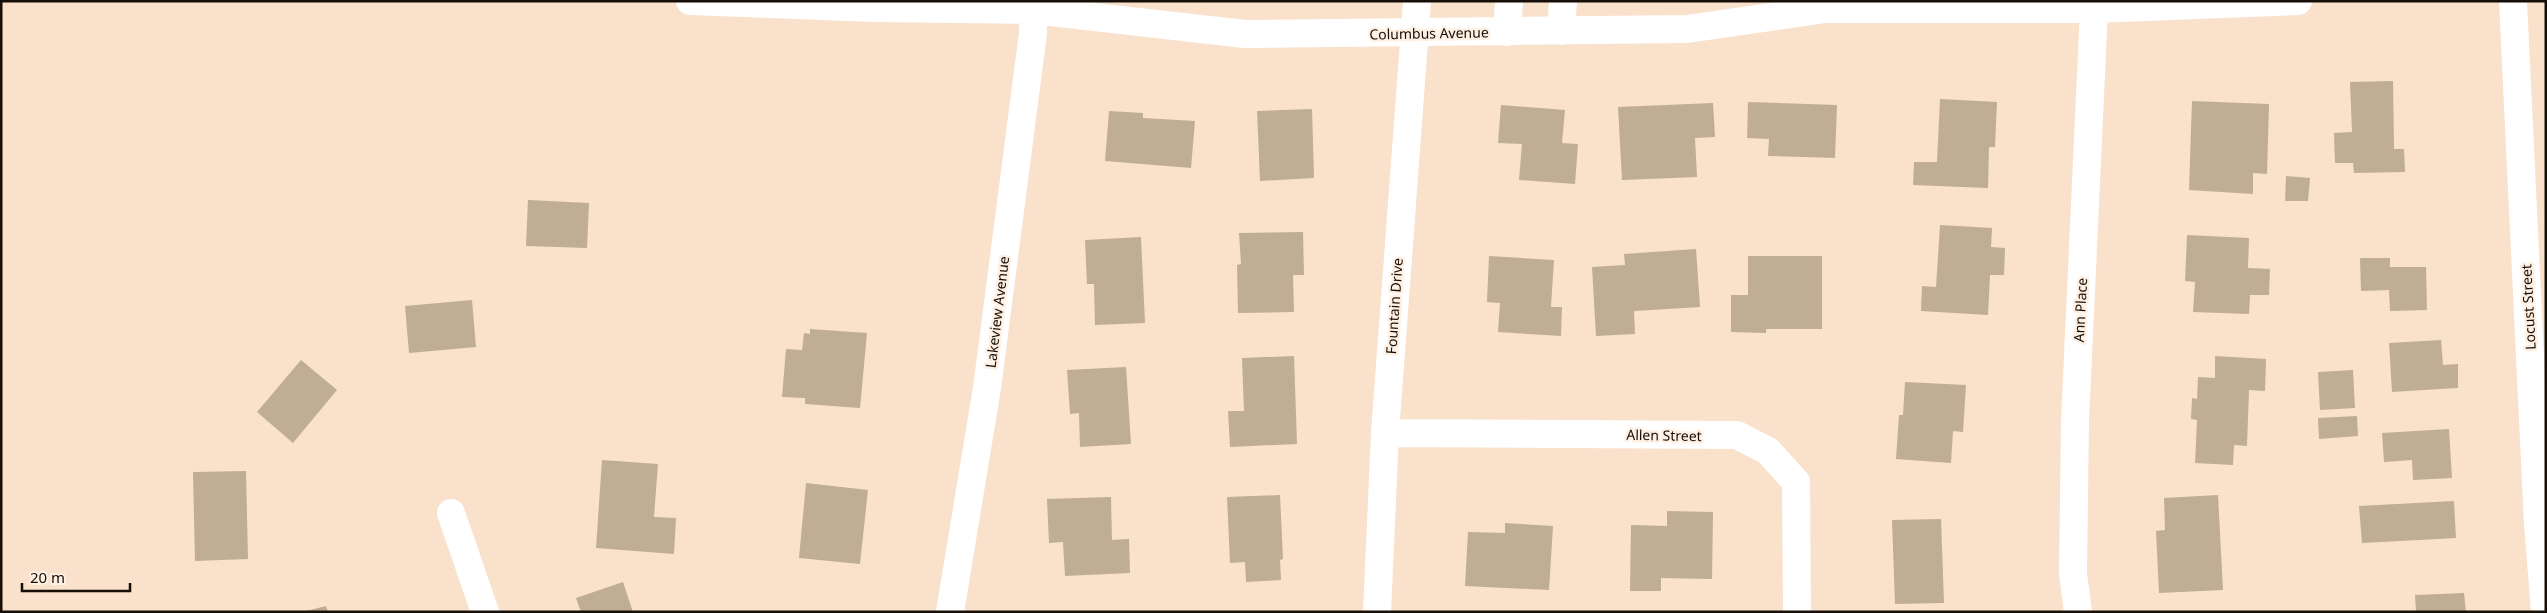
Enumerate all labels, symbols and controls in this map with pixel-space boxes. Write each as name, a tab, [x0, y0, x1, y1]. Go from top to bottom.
street label: Columbus Avenue	[1369, 22, 1489, 44]
street label: Lakeview Avenue	[981, 255, 1013, 369]
street label: Fountain Drive	[1381, 257, 1407, 355]
street label: Locust Street	[2516, 264, 2540, 350]
street label: Ann Place	[2069, 277, 2091, 343]
street label: Allen Street	[1626, 425, 1702, 445]
scale bar	[22, 560, 130, 592]
text: 20 m	[30, 567, 65, 587]

